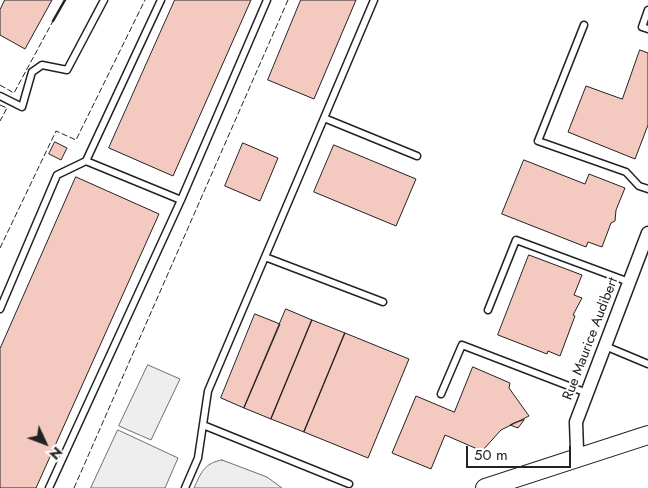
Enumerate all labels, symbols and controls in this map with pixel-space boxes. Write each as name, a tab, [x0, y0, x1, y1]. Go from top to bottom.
street label: Rue Maurice Audibert	[560, 275, 622, 403]
north arrow	[20, 418, 70, 468]
scale bar	[468, 436, 573, 468]
text: N	[45, 442, 67, 464]
text: 50 m	[474, 444, 508, 466]

